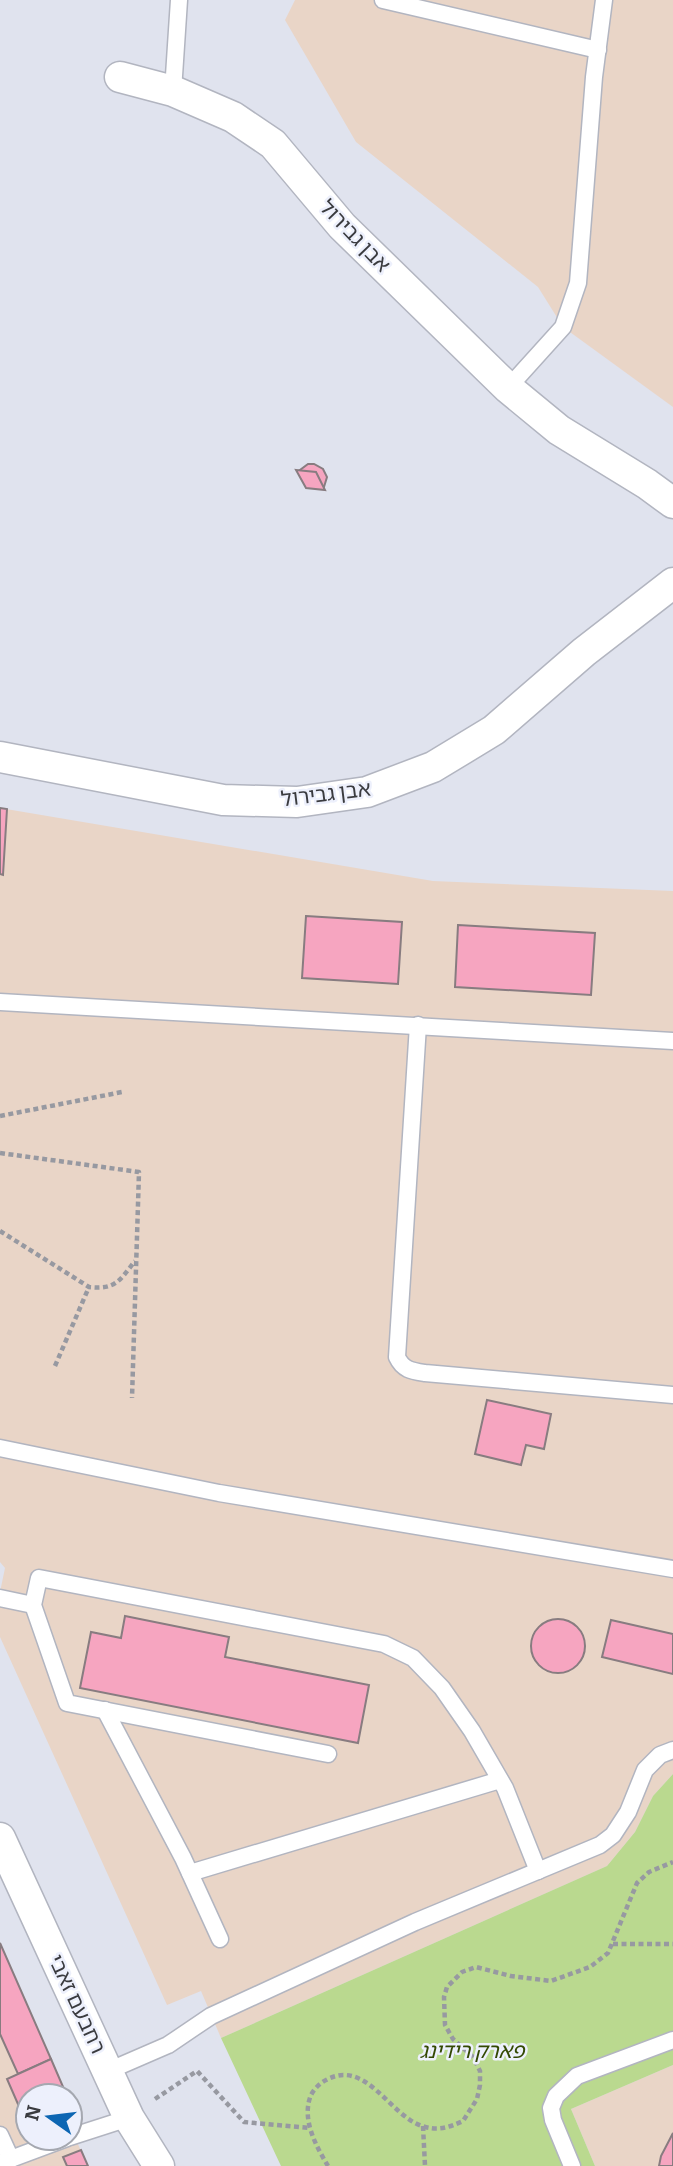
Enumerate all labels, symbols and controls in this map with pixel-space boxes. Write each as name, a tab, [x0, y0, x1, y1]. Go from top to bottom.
street label: אבן גבירול	[314, 194, 396, 278]
street label: אבן גבירול	[280, 776, 372, 812]
street label: רחבעם זאבי	[43, 1950, 111, 2058]
park label: פארק רידינג	[420, 2038, 526, 2064]
north arrow	[14, 2082, 84, 2152]
text: N	[20, 2103, 46, 2123]

